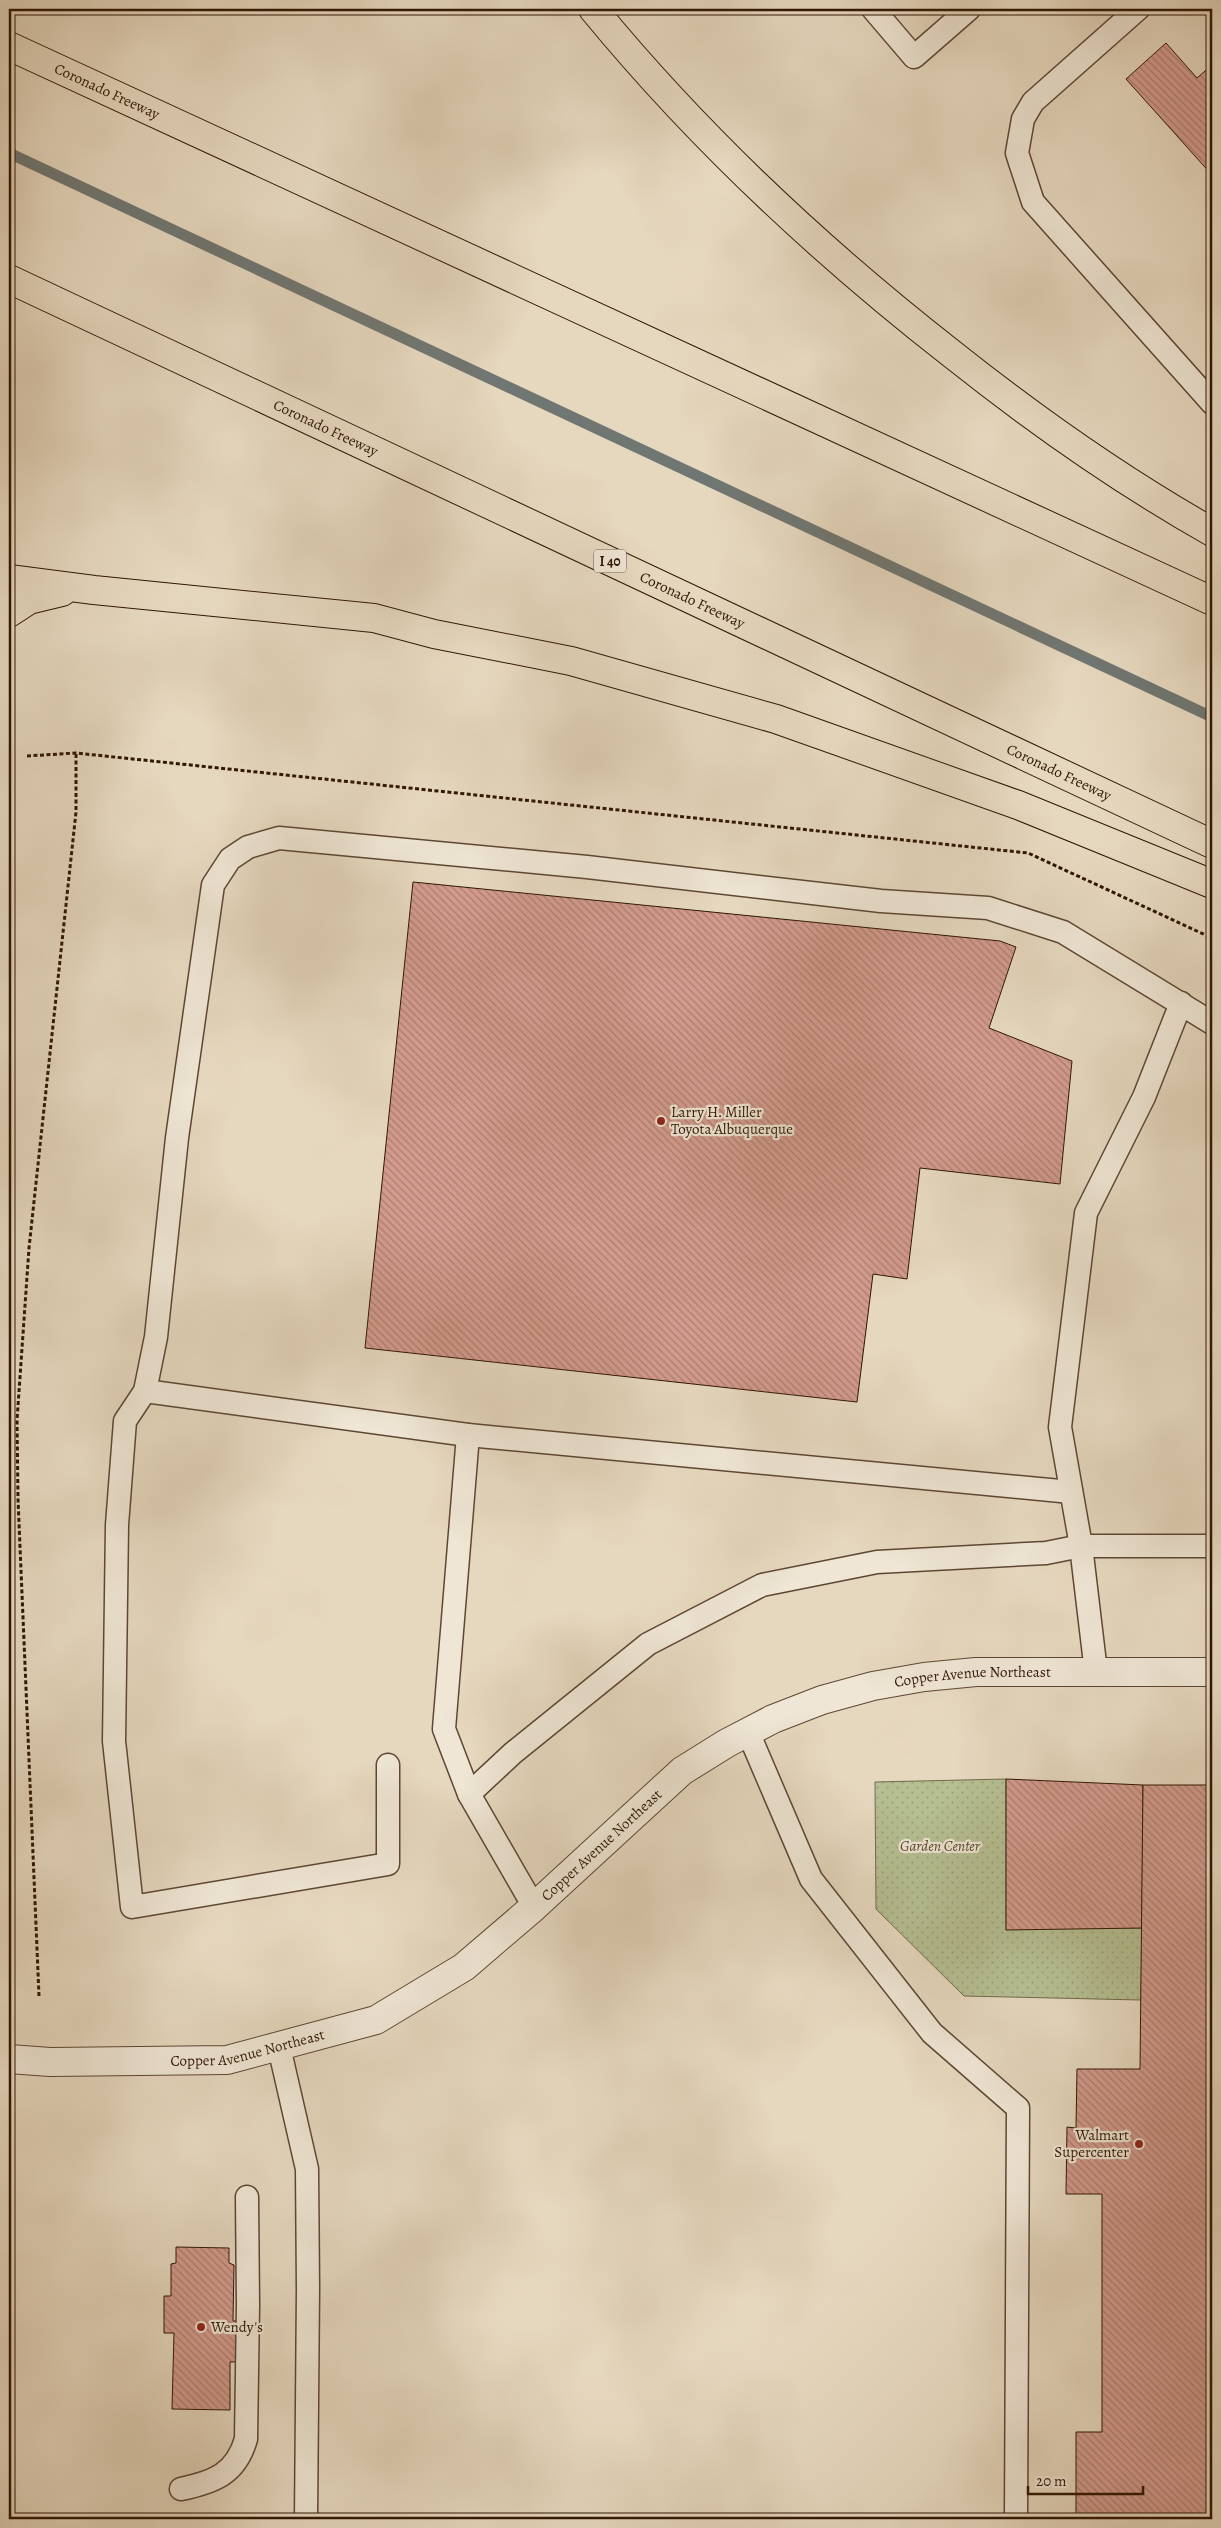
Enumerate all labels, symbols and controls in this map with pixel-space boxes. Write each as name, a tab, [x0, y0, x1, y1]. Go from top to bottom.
street label: Coronado Freeway	[51, 58, 163, 124]
street label: Coronado Freeway	[270, 395, 382, 461]
road number: I 40	[594, 550, 626, 572]
street label: Coronado Freeway	[637, 567, 748, 633]
street label: Coronado Freeway	[1003, 739, 1115, 805]
place label: Larry H. Miller Toyota Albuquerque	[671, 1102, 793, 1139]
marker: Larry H. Miller Toyota Albuquerque	[655, 1115, 667, 1127]
street label: Copper Avenue Northeast	[893, 1662, 1051, 1692]
street label: Copper Avenue Northeast	[537, 1784, 666, 1905]
park label: Garden Center	[900, 1836, 981, 1856]
street label: Copper Avenue Northeast	[170, 2024, 327, 2071]
place label: Walmart Supercenter	[1054, 2125, 1129, 2162]
marker: Walmart Supercenter	[1133, 2138, 1145, 2150]
place label: Wendy's	[210, 2317, 263, 2337]
marker: Wendy's	[195, 2321, 207, 2333]
scale bar	[1028, 2463, 1144, 2495]
text: 20 m	[1036, 2471, 1067, 2491]

